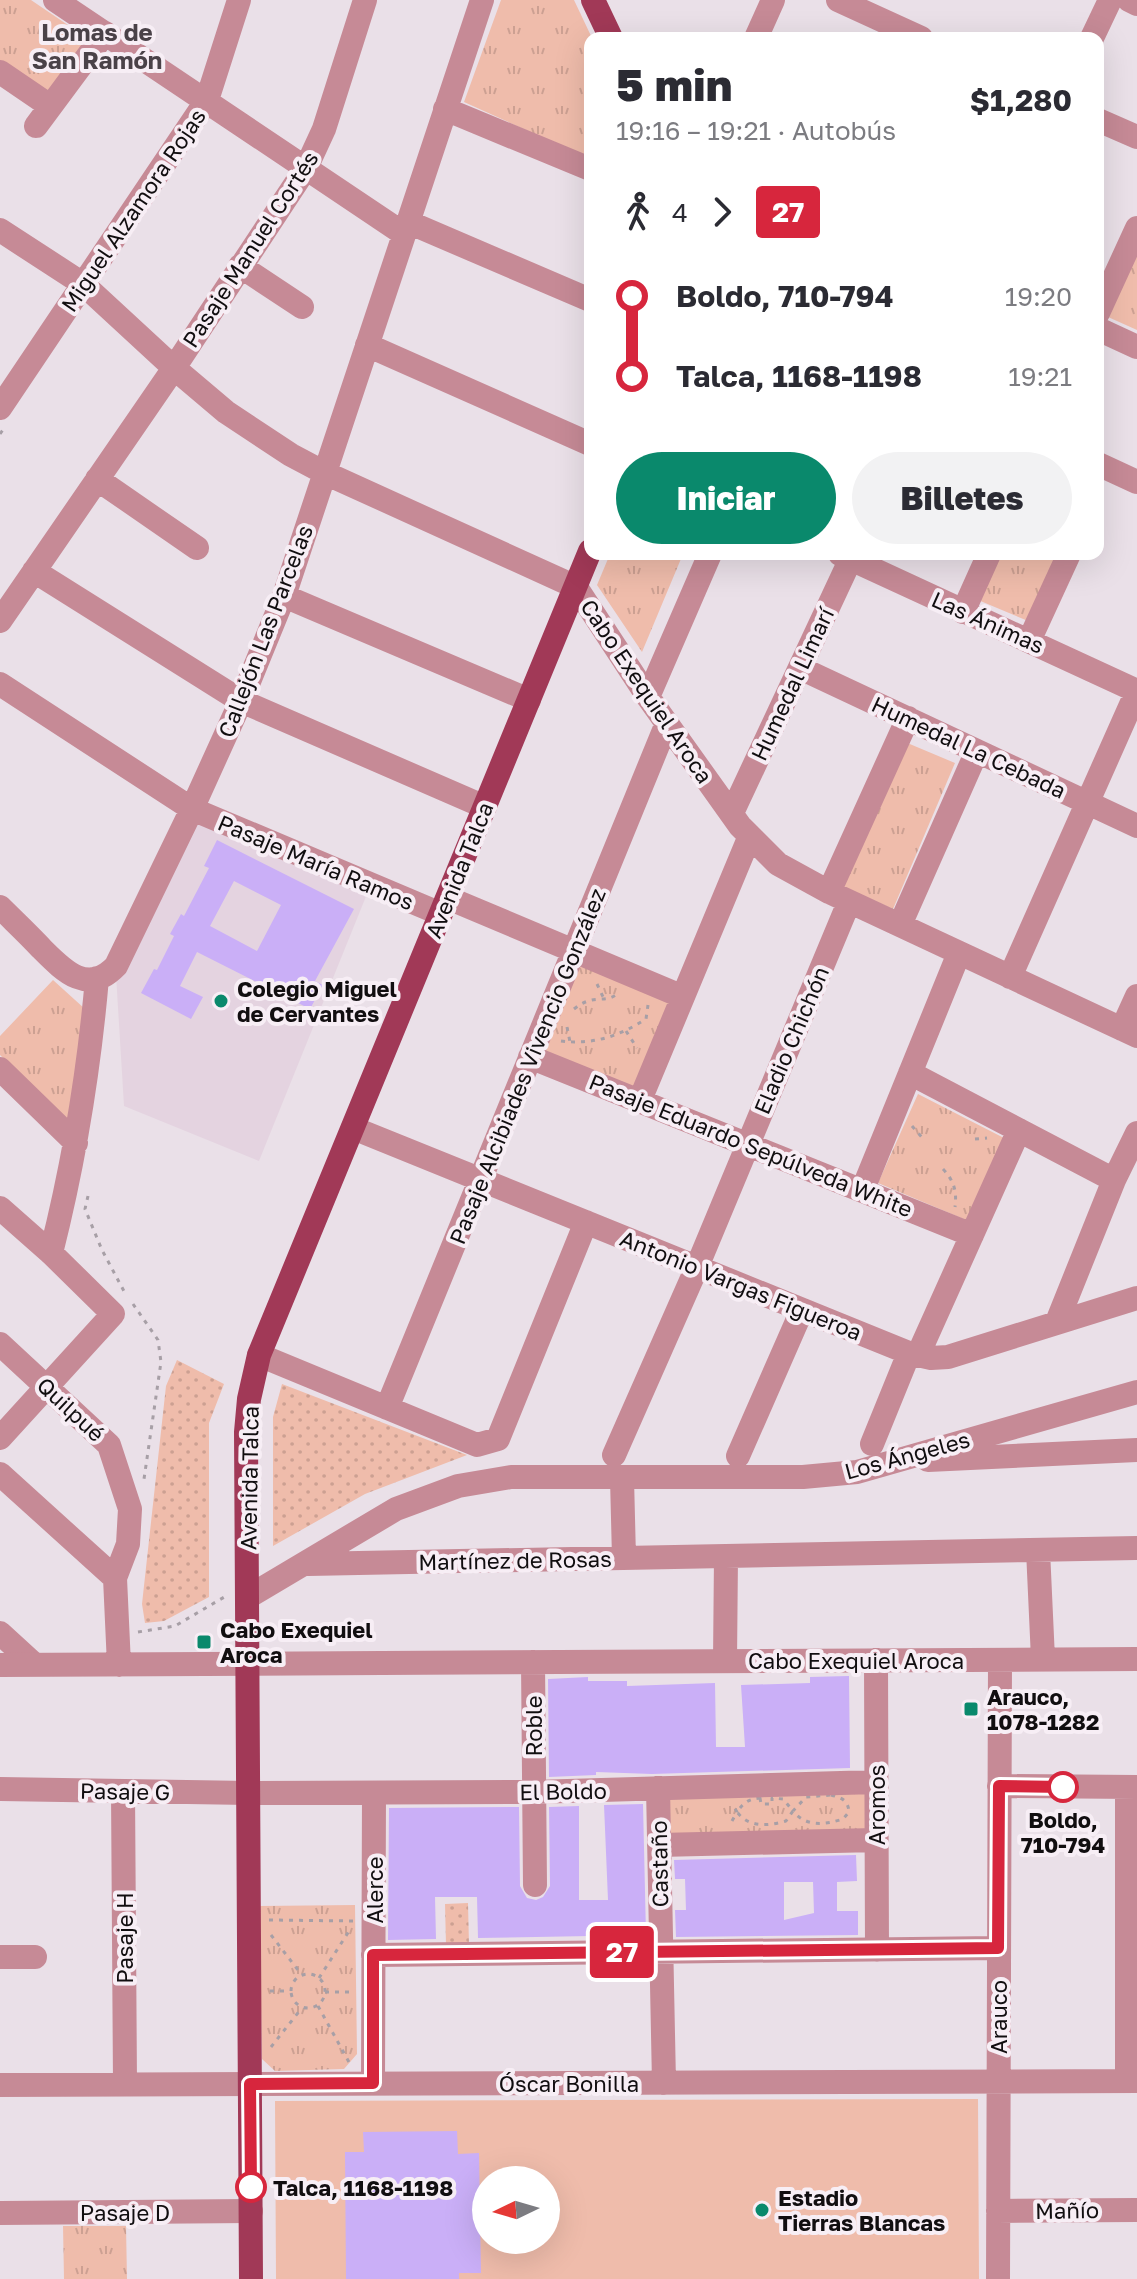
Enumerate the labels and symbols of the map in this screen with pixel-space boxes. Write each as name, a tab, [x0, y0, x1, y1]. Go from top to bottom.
district label: Lomas de San Ramón	[32, 17, 162, 74]
street label: Miguel Alzamora Rojas	[55, 103, 211, 317]
street label: Pasaje Manuel Cortés	[176, 146, 324, 352]
street label: Callejón Las Parcelas	[212, 521, 318, 741]
street label: Las Ánimas	[928, 585, 1048, 659]
street label: Cabo Exequiel Aroca	[575, 594, 719, 788]
street label: Humedal Limarí	[745, 601, 840, 765]
street label: Humedal La Cebada	[868, 690, 1070, 804]
street label: Avenida Talca	[419, 798, 499, 942]
street label: Pasaje María Ramos	[214, 809, 418, 915]
street label: Pasaje Alcibiades Vivencio González	[443, 884, 611, 1248]
street label: Eladio Chichón	[748, 962, 834, 1118]
place label: Colegio Miguel de Cervantes	[237, 975, 397, 1027]
marker: Colegio Miguel de Cervantes	[212, 992, 230, 1010]
street label: Pasaje Eduardo Sepúlveda White	[585, 1068, 917, 1222]
street label: Antonio Vargas Figueroa	[616, 1224, 866, 1346]
street label: Quilpué	[32, 1371, 110, 1447]
street label: Avenida Talca	[234, 1406, 264, 1550]
street label: Los Ángeles	[841, 1425, 973, 1485]
street label: Martínez de Rosas	[418, 1545, 612, 1575]
place label: Cabo Exequiel Aroca	[220, 1616, 373, 1668]
marker: Cabo Exequiel Aroca	[195, 1633, 213, 1651]
street label: Cabo Exequiel Aroca	[748, 1647, 964, 1674]
place label: Arauco, 1078-1282	[987, 1683, 1099, 1735]
street label: Roble	[520, 1695, 547, 1757]
marker: Arauco, 1078-1282	[962, 1700, 980, 1718]
street label: Aromos	[863, 1765, 890, 1845]
marker: Boldo, 710-794	[1048, 1772, 1078, 1802]
street label: Pasaje G	[80, 1777, 170, 1805]
street label: El Boldo	[519, 1777, 607, 1805]
place label: Boldo, 710-794	[1021, 1806, 1105, 1858]
street label: Castaño	[645, 1820, 673, 1908]
street label: Alerce	[361, 1857, 388, 1924]
street label: Pasaje H	[111, 1892, 138, 1984]
line badge: 27	[586, 1926, 658, 1978]
street label: Arauco	[985, 1980, 1012, 2054]
street label: Óscar Bonilla	[499, 2070, 639, 2097]
north arrow	[472, 2166, 560, 2254]
marker: Talca, 1168-1198	[236, 2172, 266, 2202]
place label: Talca, 1168-1198	[273, 2174, 453, 2201]
place label: Estadio Tierras Blancas	[778, 2184, 945, 2236]
street label: Mañío	[1035, 2196, 1099, 2224]
street label: Pasaje D	[80, 2199, 170, 2226]
marker: Estadio Tierras Blancas	[753, 2201, 771, 2219]

